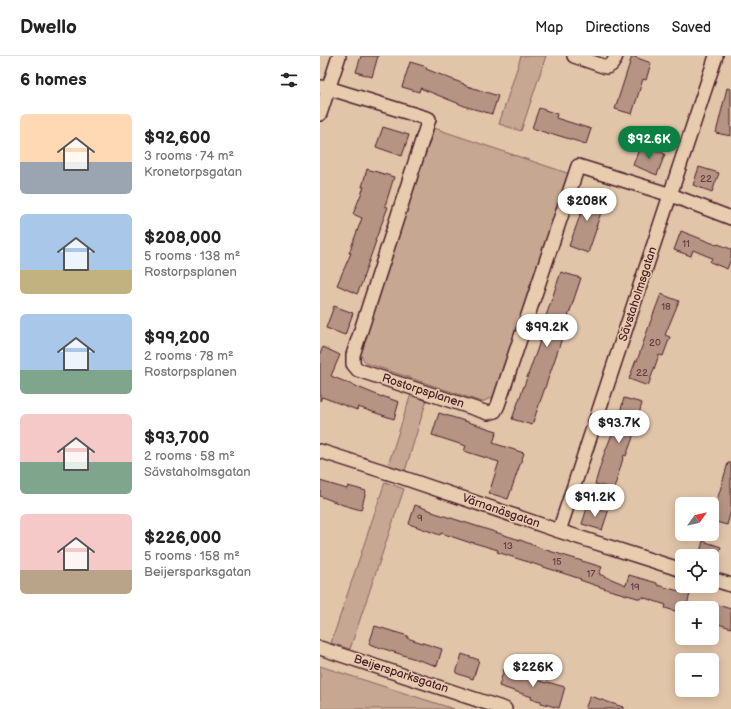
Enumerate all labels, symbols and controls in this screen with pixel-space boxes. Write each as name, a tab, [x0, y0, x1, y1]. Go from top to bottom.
text: Dwello	[20, 16, 77, 39]
text: Map	[535, 19, 563, 36]
text: Directions	[585, 19, 650, 36]
text: Saved	[672, 19, 711, 36]
icon: filters	[278, 69, 300, 91]
text: 6 homes	[20, 70, 87, 90]
pin: $92.6K	[616, 126, 682, 160]
text: $92,600	[144, 128, 211, 148]
icon: home	[52, 130, 100, 178]
text: $92.6K	[627, 131, 671, 147]
text: 3 rooms · 74 m²	[144, 148, 234, 164]
text: Kronetorpsgatan	[144, 164, 242, 180]
house number: 22	[700, 173, 712, 185]
pin: $208K	[559, 188, 615, 222]
text: $208K	[567, 193, 607, 209]
text: $208,000	[144, 228, 221, 248]
icon: home	[52, 230, 100, 278]
house number: 11	[682, 238, 690, 250]
street label: Sävstaholmsgatan	[616, 245, 660, 343]
text: 5 rooms · 138 m²	[144, 248, 240, 264]
text: Rostorpsplanen	[144, 264, 237, 280]
house number: 18	[661, 301, 671, 313]
pin: $99.2K	[514, 314, 580, 348]
text: $99.2K	[525, 319, 569, 335]
text: $99,200	[144, 328, 210, 348]
icon: home	[52, 330, 100, 378]
house number: 20	[649, 337, 661, 349]
text: 2 rooms · 78 m²	[144, 348, 234, 364]
text: Rostorpsplanen	[144, 364, 237, 380]
house number: 22	[636, 367, 648, 379]
street label: Rostorpsplanen	[380, 371, 466, 411]
pin: $93.7K	[586, 410, 652, 444]
text: $93.7K	[598, 415, 640, 431]
text: $93,700	[144, 428, 209, 448]
icon: home	[52, 430, 100, 478]
text: 2 rooms · 58 m²	[144, 448, 235, 464]
text: Sävstaholmsgatan	[144, 464, 251, 480]
pin: $91.2K	[562, 484, 628, 518]
text: $91.2K	[574, 489, 616, 505]
street label: Värnanäsgatan	[460, 491, 542, 531]
north arrow	[675, 497, 719, 541]
map controls	[675, 497, 719, 697]
house number: 9	[417, 512, 423, 524]
text: $226,000	[144, 528, 221, 548]
icon: home	[52, 530, 100, 578]
house number: 13	[503, 540, 513, 552]
text: 5 rooms · 158 m²	[144, 548, 240, 564]
button: locate	[675, 549, 719, 593]
house number: 15	[552, 556, 562, 568]
text: Beijersparksgatan	[144, 564, 251, 580]
house number: 17	[587, 568, 595, 580]
house number: 19	[630, 581, 640, 593]
button: +	[675, 601, 719, 645]
street label: Beijersparksgatan	[352, 652, 451, 696]
button: −	[675, 653, 719, 697]
pin: $226K	[505, 654, 561, 688]
text: $226K	[513, 659, 553, 675]

